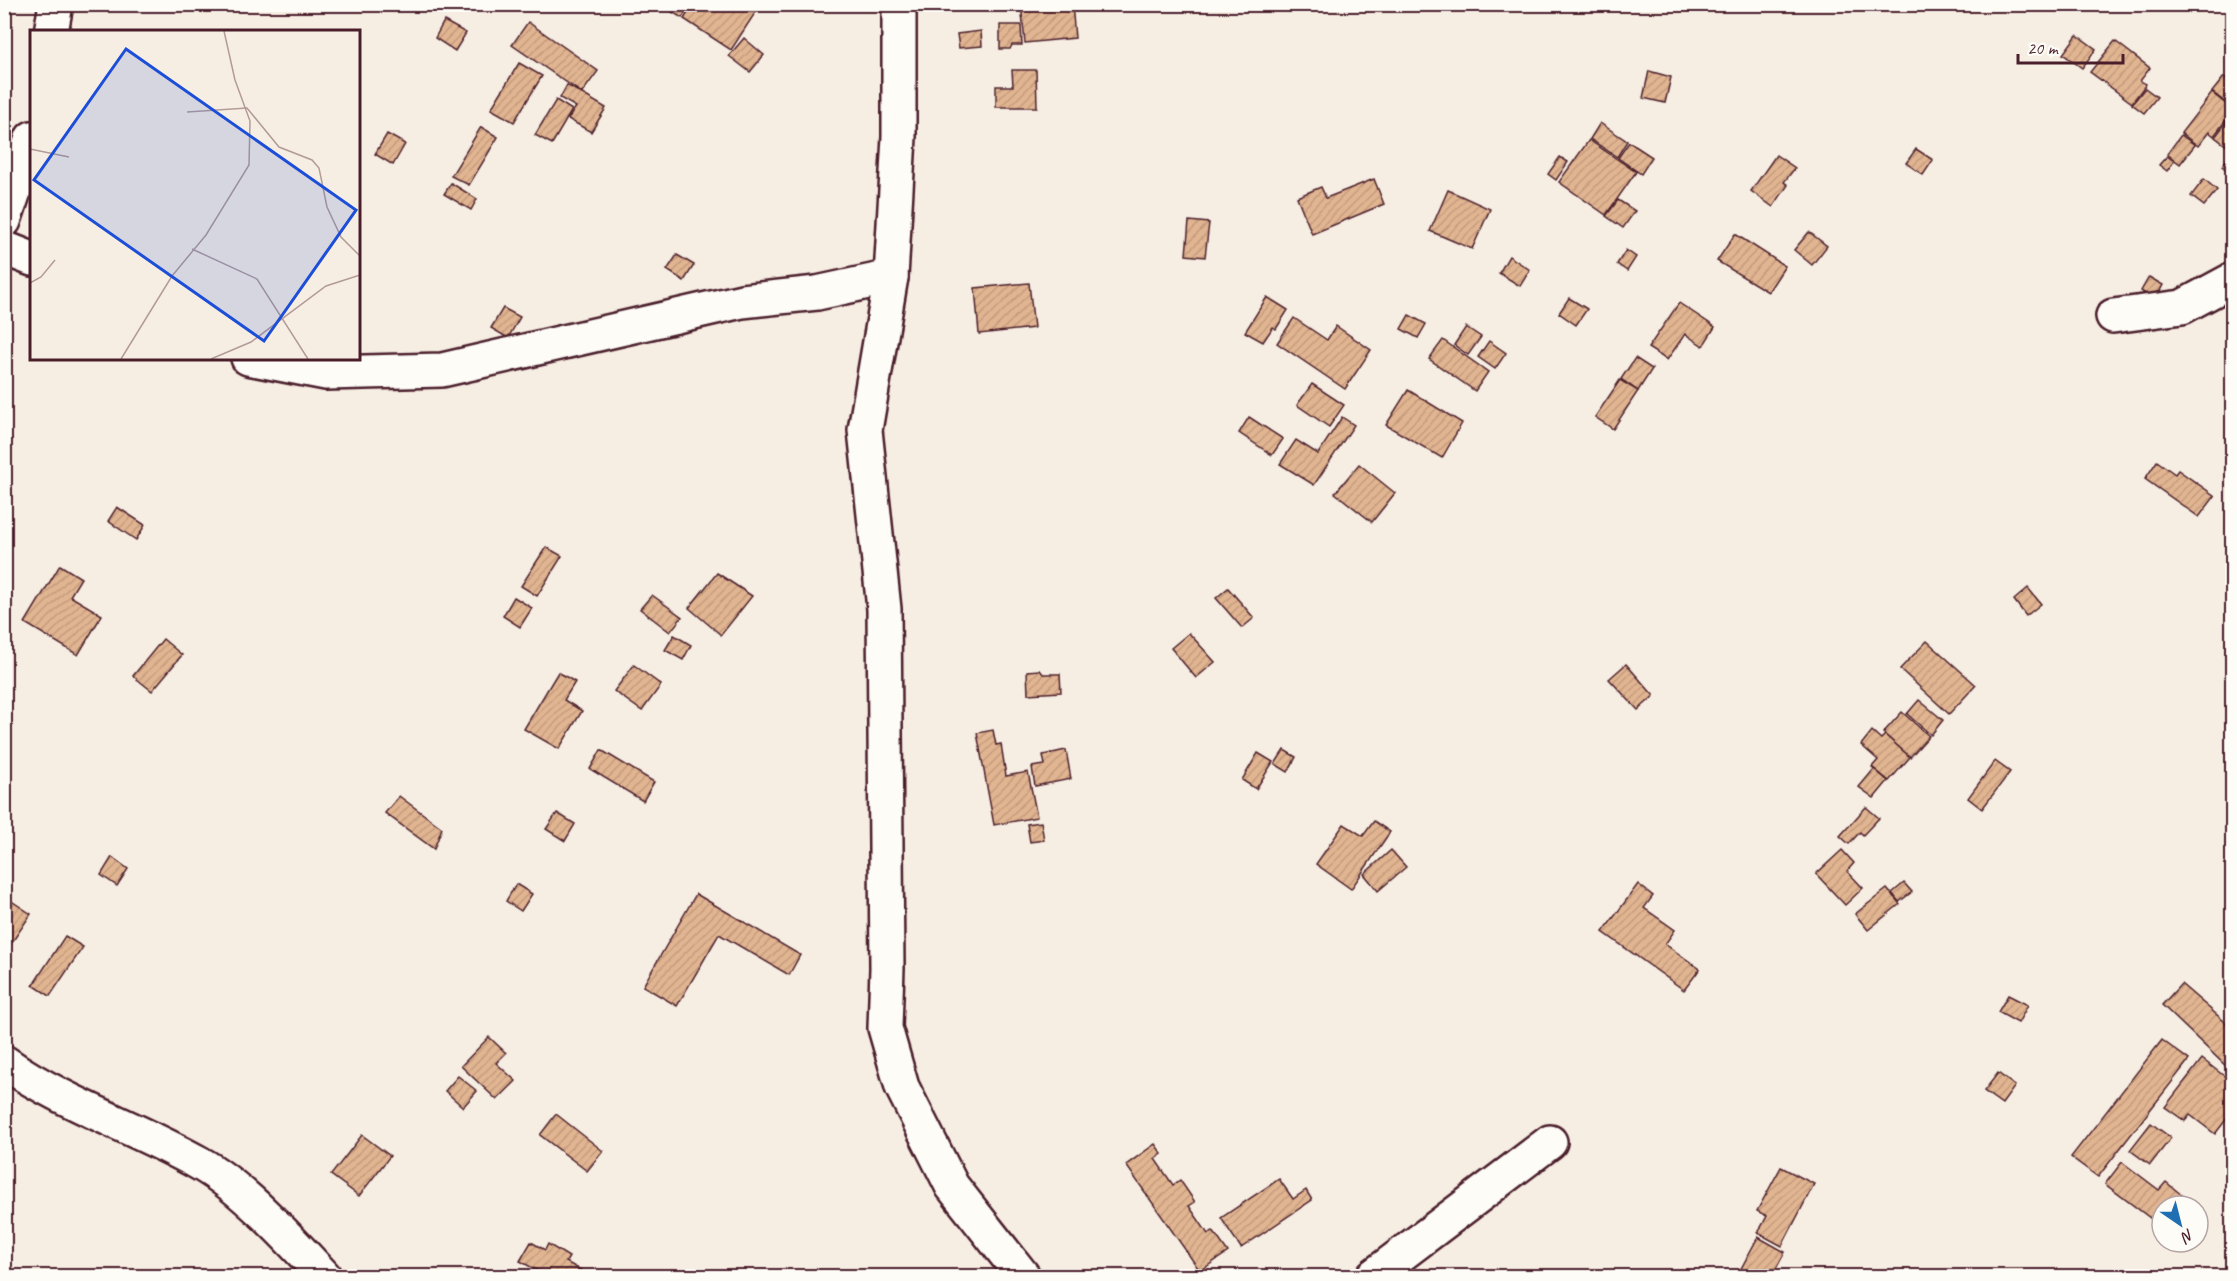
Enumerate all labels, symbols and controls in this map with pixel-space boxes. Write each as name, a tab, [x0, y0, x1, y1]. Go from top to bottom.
scale bar	[2018, 27, 2123, 65]
inset map	[30, 30, 360, 360]
text: 20 m	[2027, 37, 2060, 59]
north arrow	[2150, 1194, 2210, 1254]
text: N	[2176, 1224, 2198, 1248]

